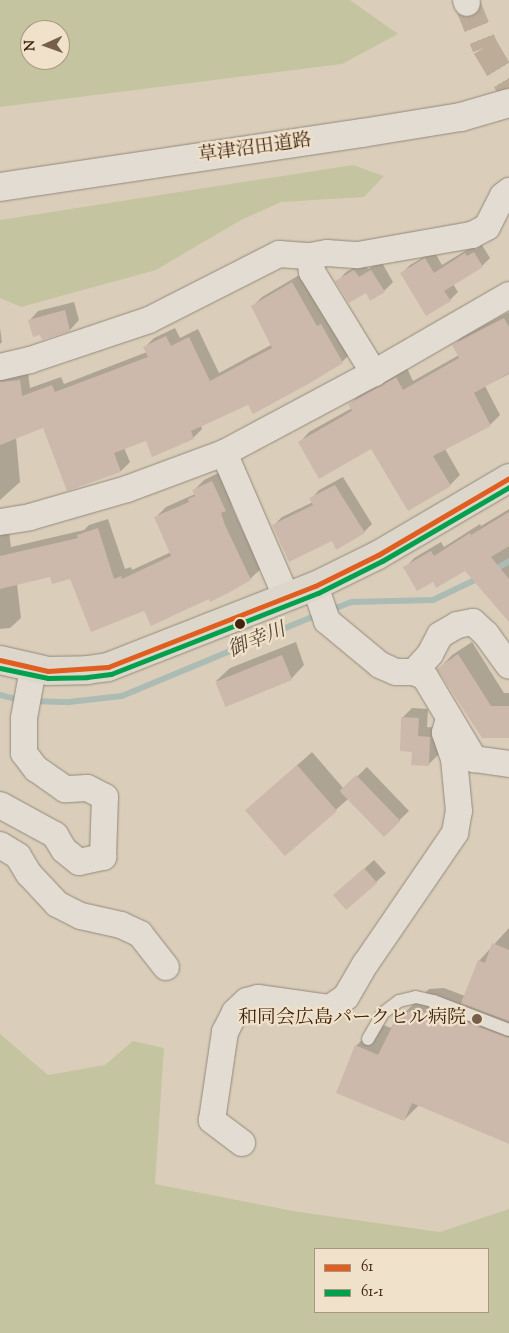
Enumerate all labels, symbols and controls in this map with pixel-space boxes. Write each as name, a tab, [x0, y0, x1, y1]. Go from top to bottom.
north arrow	[20, 20, 70, 70]
text: N	[21, 40, 41, 51]
street label: 草津沼田道路	[197, 130, 313, 168]
water label: 御幸川	[225, 619, 289, 663]
unlabelled marker	[235, 619, 245, 629]
place label: 和同会広島パークヒル病院	[238, 1008, 466, 1030]
marker: 和同会広島パークヒル病院	[470, 1012, 484, 1026]
legend	[314, 1248, 489, 1313]
text: 61	[361, 1257, 373, 1278]
text: 61-1	[361, 1282, 383, 1303]

